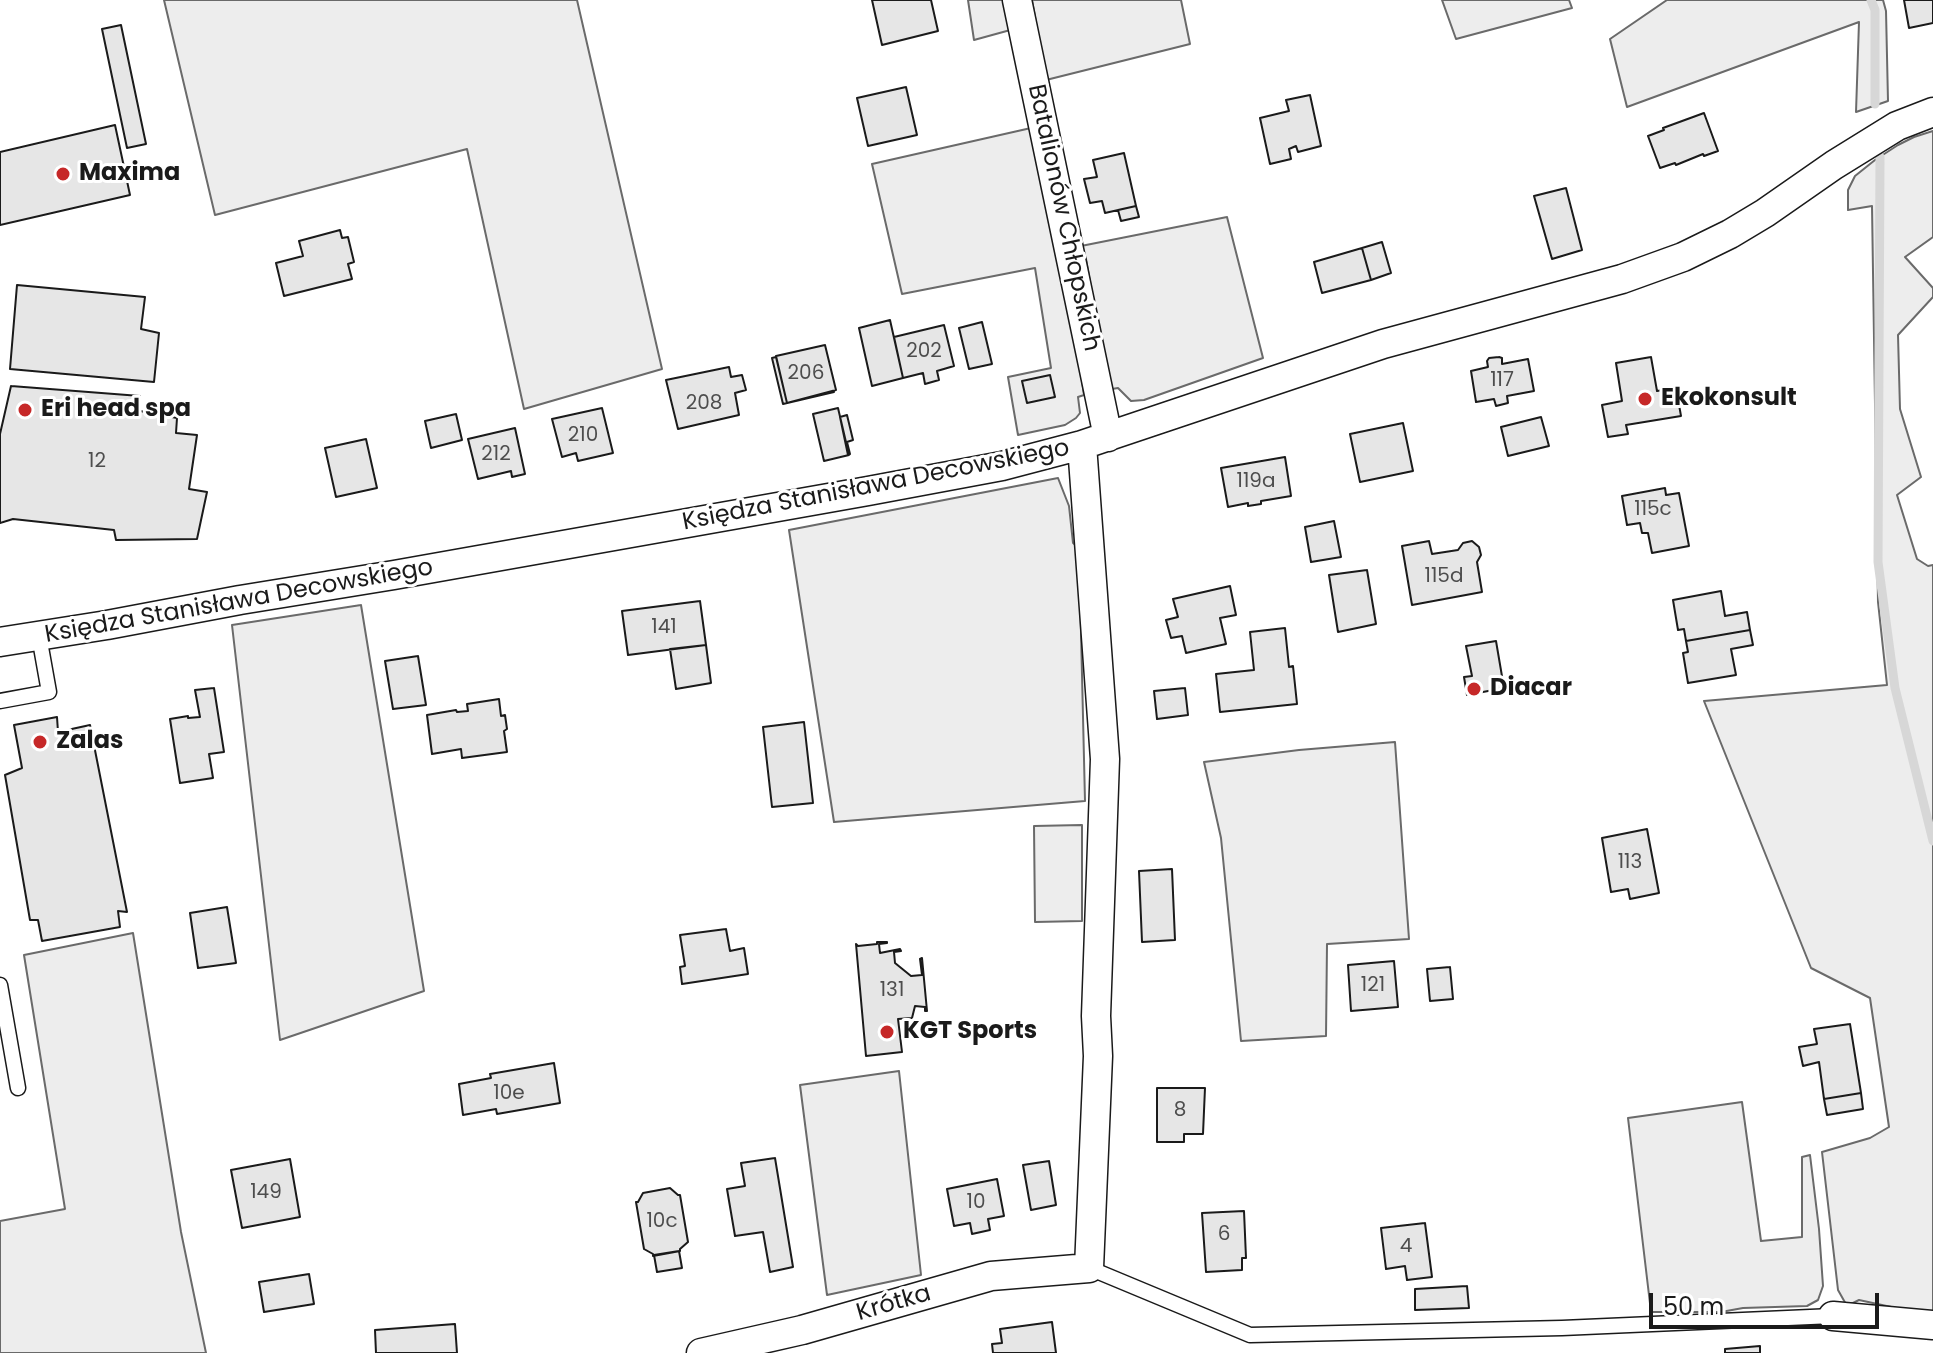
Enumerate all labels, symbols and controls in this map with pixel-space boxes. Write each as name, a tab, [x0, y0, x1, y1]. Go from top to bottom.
street label: Batalionów Chłopskich	[1021, 82, 1105, 354]
place label: Maxima	[79, 160, 180, 188]
marker: Maxima	[54, 165, 72, 183]
house number: 202	[906, 340, 942, 364]
house number: 206	[788, 362, 824, 386]
house number: 117	[1490, 369, 1514, 393]
place label: Ekokonsult	[1661, 385, 1797, 413]
marker: Ekokonsult	[1636, 390, 1654, 408]
house number: 208	[686, 392, 722, 416]
place label: Eri head spa	[41, 396, 191, 424]
marker: Eri head spa	[16, 401, 34, 419]
house number: 210	[568, 424, 598, 448]
street label: Księdza Stanisława Decowskiego	[680, 434, 1072, 538]
house number: 212	[481, 443, 511, 467]
house number: 12	[88, 450, 106, 474]
house number: 119a	[1237, 470, 1275, 494]
house number: 115c	[1634, 498, 1672, 522]
street label: Księdza Stanisława Decowskiego	[43, 554, 435, 650]
house number: 115d	[1425, 565, 1463, 589]
house number: 141	[651, 616, 677, 640]
place label: Diacar	[1490, 675, 1572, 703]
marker: Diacar	[1465, 680, 1483, 698]
place label: Zalas	[56, 728, 123, 756]
marker: Zalas	[31, 733, 49, 751]
house number: 113	[1618, 851, 1642, 875]
house number: 121	[1361, 974, 1385, 998]
house number: 131	[880, 979, 904, 1003]
place label: KGT Sports	[903, 1018, 1037, 1046]
marker: KGT Sports	[878, 1023, 896, 1041]
house number: 10e	[493, 1082, 525, 1106]
house number: 8	[1174, 1099, 1186, 1123]
house number: 149	[250, 1181, 282, 1205]
house number: 10	[967, 1191, 985, 1215]
house number: 10c	[646, 1210, 678, 1234]
house number: 6	[1218, 1223, 1230, 1247]
house number: 4	[1400, 1235, 1412, 1259]
scale bar	[1653, 1277, 1883, 1327]
street label: Krótka	[853, 1280, 935, 1328]
text: 50 m	[1663, 1290, 1724, 1323]

